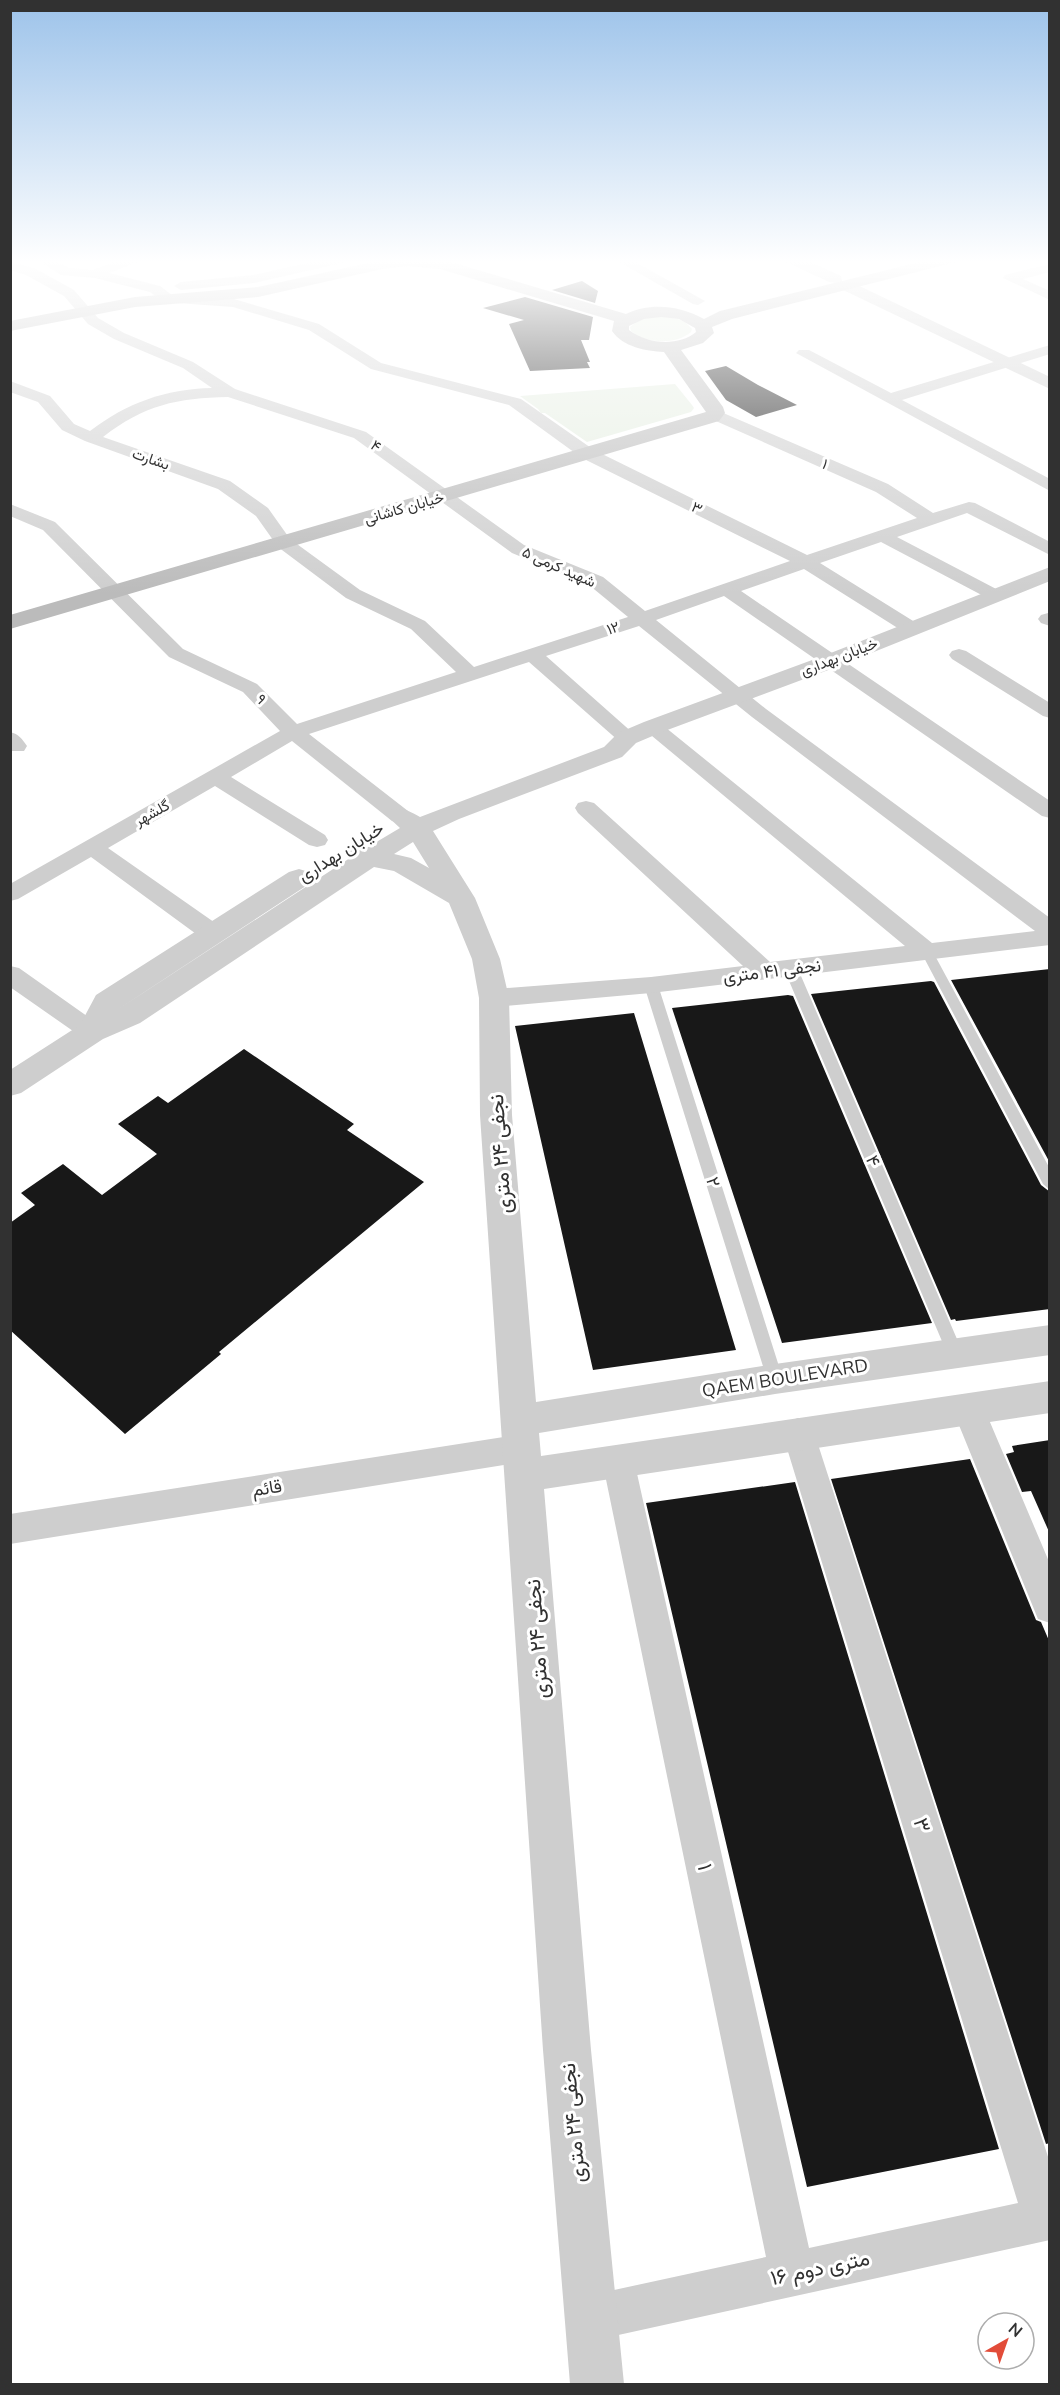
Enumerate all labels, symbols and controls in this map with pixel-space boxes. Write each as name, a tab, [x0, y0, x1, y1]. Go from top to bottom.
street label: ۴	[367, 435, 386, 456]
street label: بشارت	[130, 443, 172, 474]
street label: ۱	[819, 454, 831, 473]
street label: خیابان کاشانی	[362, 487, 446, 529]
street label: ۳	[689, 497, 706, 518]
street label: ۵ شهید کرمی	[519, 542, 599, 592]
street label: ۱۲	[604, 617, 622, 638]
street label: خیابان بهداری	[798, 633, 880, 681]
street label: ۹	[252, 689, 271, 708]
street label: گلشهر	[130, 795, 173, 830]
street label: خیابان بهداری	[293, 816, 388, 887]
street label: نجفی ۴۱ متری	[722, 953, 822, 988]
street label: نجفی ۲۴ متری	[482, 1093, 517, 1215]
street label: ۴	[861, 1152, 886, 1170]
street label: ۲	[701, 1174, 726, 1190]
street label: QAEM BOULEVARD	[700, 1353, 870, 1402]
street label: قائم	[250, 1474, 284, 1502]
street label: نجفی ۲۴ متری	[519, 1578, 554, 1700]
street label: ۳	[909, 1814, 937, 1835]
street label: ۱	[693, 1861, 719, 1872]
street label: نجفی ۲۴ متری	[554, 2062, 591, 2184]
street label: ۱۶ متری دوم	[768, 2244, 872, 2292]
north arrow	[976, 2311, 1036, 2371]
text: N	[1005, 2318, 1027, 2341]

